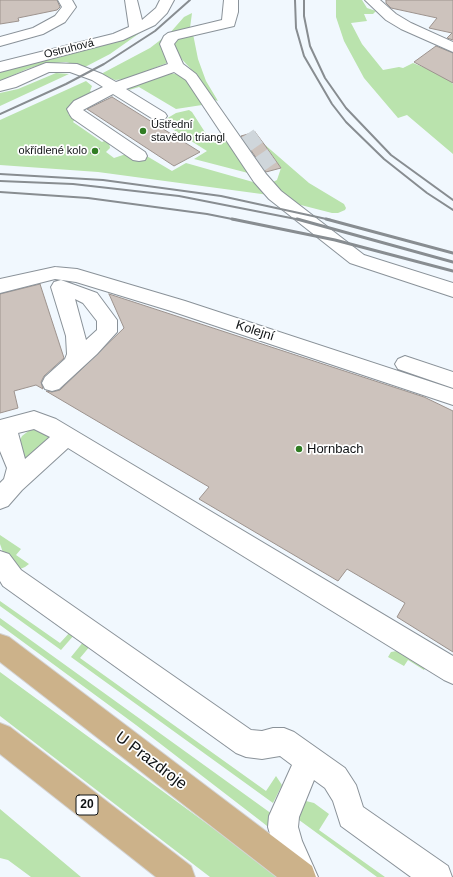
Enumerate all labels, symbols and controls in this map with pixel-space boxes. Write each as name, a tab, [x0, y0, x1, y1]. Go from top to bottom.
street label: Ostruhová	[43, 36, 95, 62]
place label: Ústřední stavědlo triangl	[151, 118, 225, 144]
marker: Ústřední stavědlo triangl	[138, 126, 148, 136]
place label: okřídlené kolo	[19, 144, 87, 158]
marker: okřídlené kolo	[90, 146, 100, 156]
street label: Kolejní	[234, 317, 276, 345]
place label: Hornbach	[307, 441, 363, 457]
marker: Hornbach	[294, 444, 304, 454]
street label: U Prazdroje	[111, 728, 191, 794]
road number: 20	[76, 795, 98, 815]

